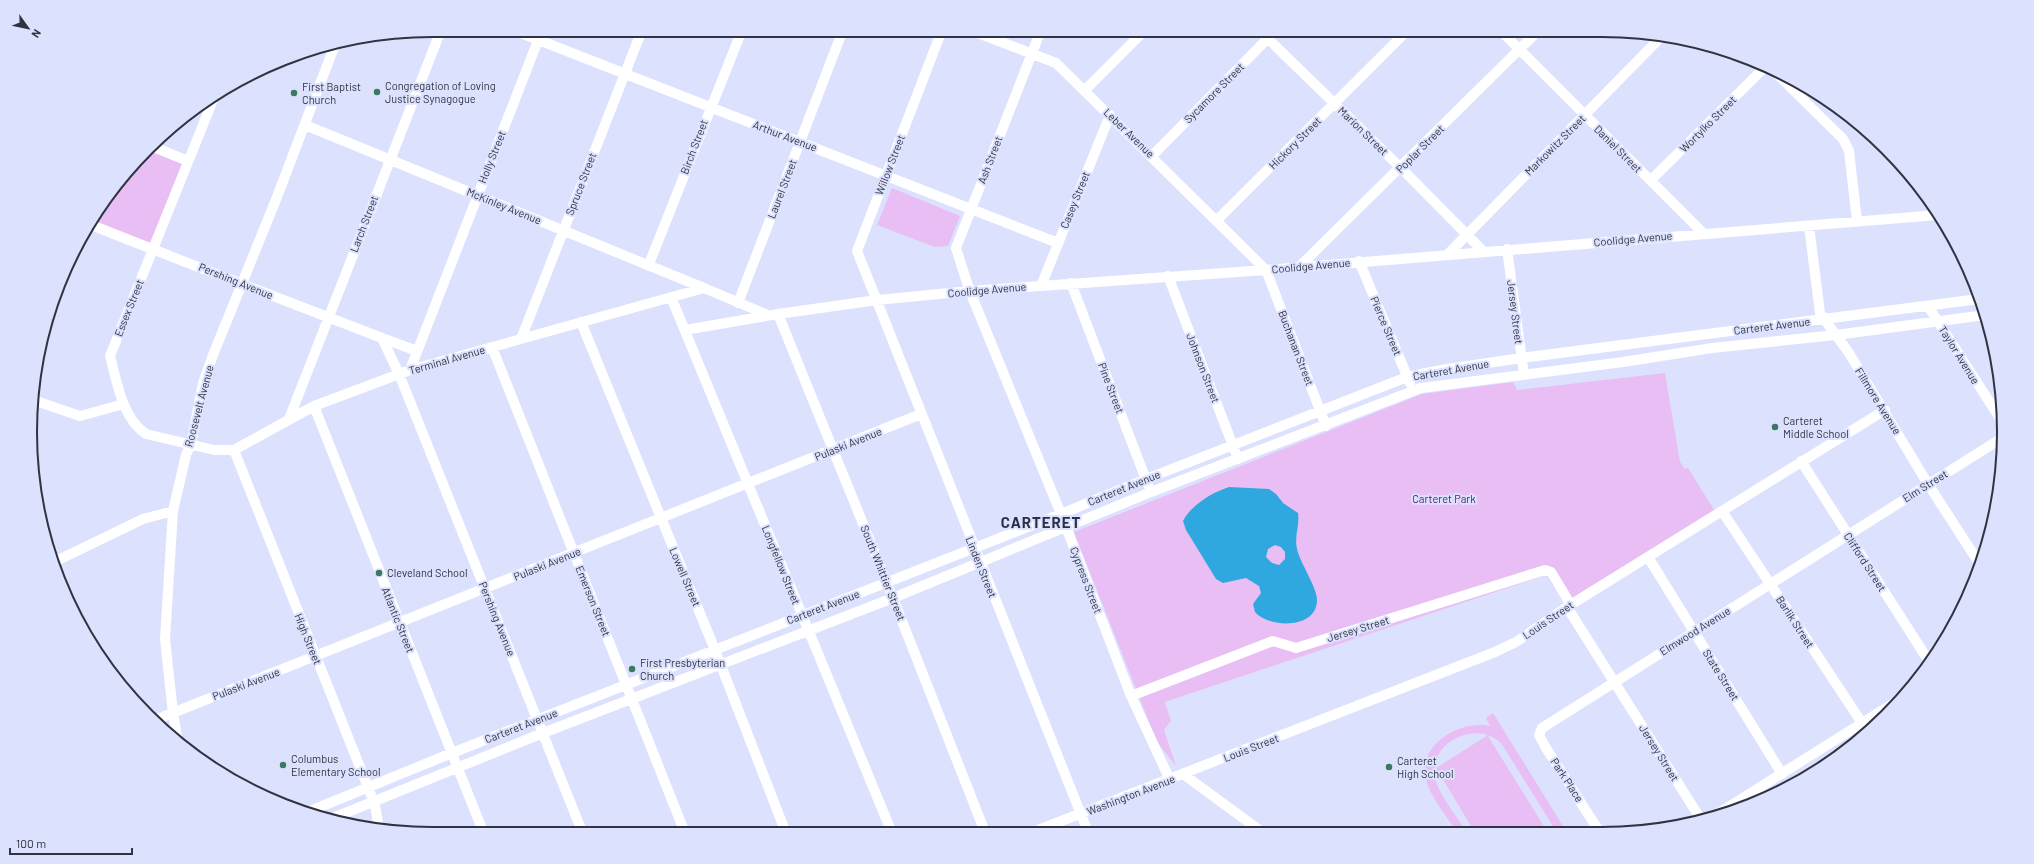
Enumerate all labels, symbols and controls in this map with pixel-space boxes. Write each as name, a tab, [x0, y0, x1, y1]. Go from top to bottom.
north arrow	[8, 8, 48, 48]
text: N	[29, 27, 44, 40]
street label: Sycamore Street	[1181, 60, 1246, 125]
place label: Congregation of Loving Justice Synagogue	[385, 79, 496, 105]
place label: First Baptist Church	[302, 80, 361, 106]
marker: Congregation of Loving Justice Synagogue	[372, 87, 382, 97]
marker: First Baptist Church	[289, 88, 299, 98]
street label: Wortylko Street	[1677, 93, 1739, 155]
street label: Marion Street	[1336, 104, 1391, 158]
street label: Leber Avenue	[1101, 105, 1157, 160]
street label: Markowitz Street	[1522, 112, 1588, 178]
street label: Hickory Street	[1266, 114, 1324, 172]
street label: Arthur Avenue	[751, 117, 819, 154]
street label: Birch Street	[677, 118, 710, 176]
street label: Poplar Street	[1393, 122, 1446, 175]
street label: Daniel Street	[1592, 122, 1645, 175]
street label: Holly Street	[475, 129, 508, 185]
street label: Willow Street	[872, 133, 907, 197]
street label: Ash Street	[974, 134, 1005, 186]
street label: Spruce Street	[563, 151, 598, 217]
street label: Laurel Street	[764, 157, 799, 220]
street label: Casey Street	[1057, 169, 1092, 230]
street label: McKinley Avenue	[465, 185, 544, 227]
street label: Larch Street	[347, 194, 380, 254]
street label: Coolidge Avenue	[1593, 229, 1673, 248]
street label: Coolidge Avenue	[1271, 256, 1351, 275]
street label: Pershing Avenue	[197, 260, 275, 301]
street label: Essex Street	[111, 277, 146, 338]
street label: Jersey Street	[1505, 279, 1526, 345]
street label: Coolidge Avenue	[947, 280, 1027, 299]
street label: Pierce Street	[1368, 294, 1405, 357]
street label: Buchanan Street	[1276, 308, 1317, 387]
street label: Carteret Avenue	[1733, 314, 1811, 337]
street label: Taylor Avenue	[1936, 323, 1983, 386]
street label: Johnson Street	[1184, 331, 1223, 405]
street label: Terminal Avenue	[407, 342, 487, 377]
street label: Carteret Avenue	[1412, 356, 1490, 383]
street label: Pine Street	[1096, 361, 1127, 415]
street label: Roosevelt Avenue	[181, 363, 216, 448]
street label: Fillmore Avenue	[1853, 365, 1904, 437]
place label: Carteret Middle School	[1783, 414, 1849, 440]
marker: Carteret Middle School	[1770, 422, 1780, 432]
street label: Pulaski Avenue	[812, 424, 883, 463]
street label: Carteret Avenue	[1086, 467, 1162, 508]
street label: Elm Street	[1900, 467, 1950, 504]
park label: Carteret Park	[1412, 492, 1476, 505]
district label: CARTERET	[1001, 513, 1081, 531]
street label: Longfellow Street	[760, 523, 803, 606]
street label: South Whittier Street	[858, 523, 909, 622]
street label: Clifford Street	[1842, 530, 1889, 594]
street label: Linden Street	[963, 534, 1000, 599]
street label: Pulaski Avenue	[511, 544, 582, 583]
street label: Lowell Street	[667, 545, 704, 608]
street label: Cypress Street	[1068, 545, 1105, 615]
street label: Emerson Street	[573, 564, 614, 638]
place label: Cleveland School	[387, 566, 468, 579]
marker: Cleveland School	[374, 568, 384, 578]
street label: Pershing Avenue	[477, 580, 518, 658]
street label: Atlantic Street	[379, 585, 417, 654]
street label: Carteret Avenue	[785, 587, 861, 626]
street label: Barlik Street	[1774, 593, 1817, 650]
street label: Louis Street	[1520, 598, 1576, 641]
street label: Elmwood Avenue	[1657, 604, 1733, 658]
street label: High Street	[292, 611, 325, 666]
street label: Jersey Street	[1325, 613, 1391, 644]
street label: State Street	[1701, 647, 1742, 703]
place label: First Presbyterian Church	[640, 656, 725, 682]
marker: First Presbyterian Church	[627, 664, 637, 674]
street label: Pulaski Avenue	[210, 665, 282, 702]
street label: Carteret Avenue	[483, 706, 559, 745]
street label: Jersey Street	[1637, 722, 1682, 784]
street label: Louis Street	[1221, 731, 1280, 764]
place label: Columbus Elementary School	[291, 752, 381, 778]
place label: Carteret High School	[1397, 754, 1454, 780]
street label: Park Place	[1548, 755, 1587, 804]
marker: Columbus Elementary School	[278, 760, 288, 770]
marker: Carteret High School	[1384, 762, 1394, 772]
street label: Washington Avenue	[1085, 772, 1177, 817]
scale bar	[10, 830, 132, 856]
text: 100 m	[16, 836, 46, 850]

